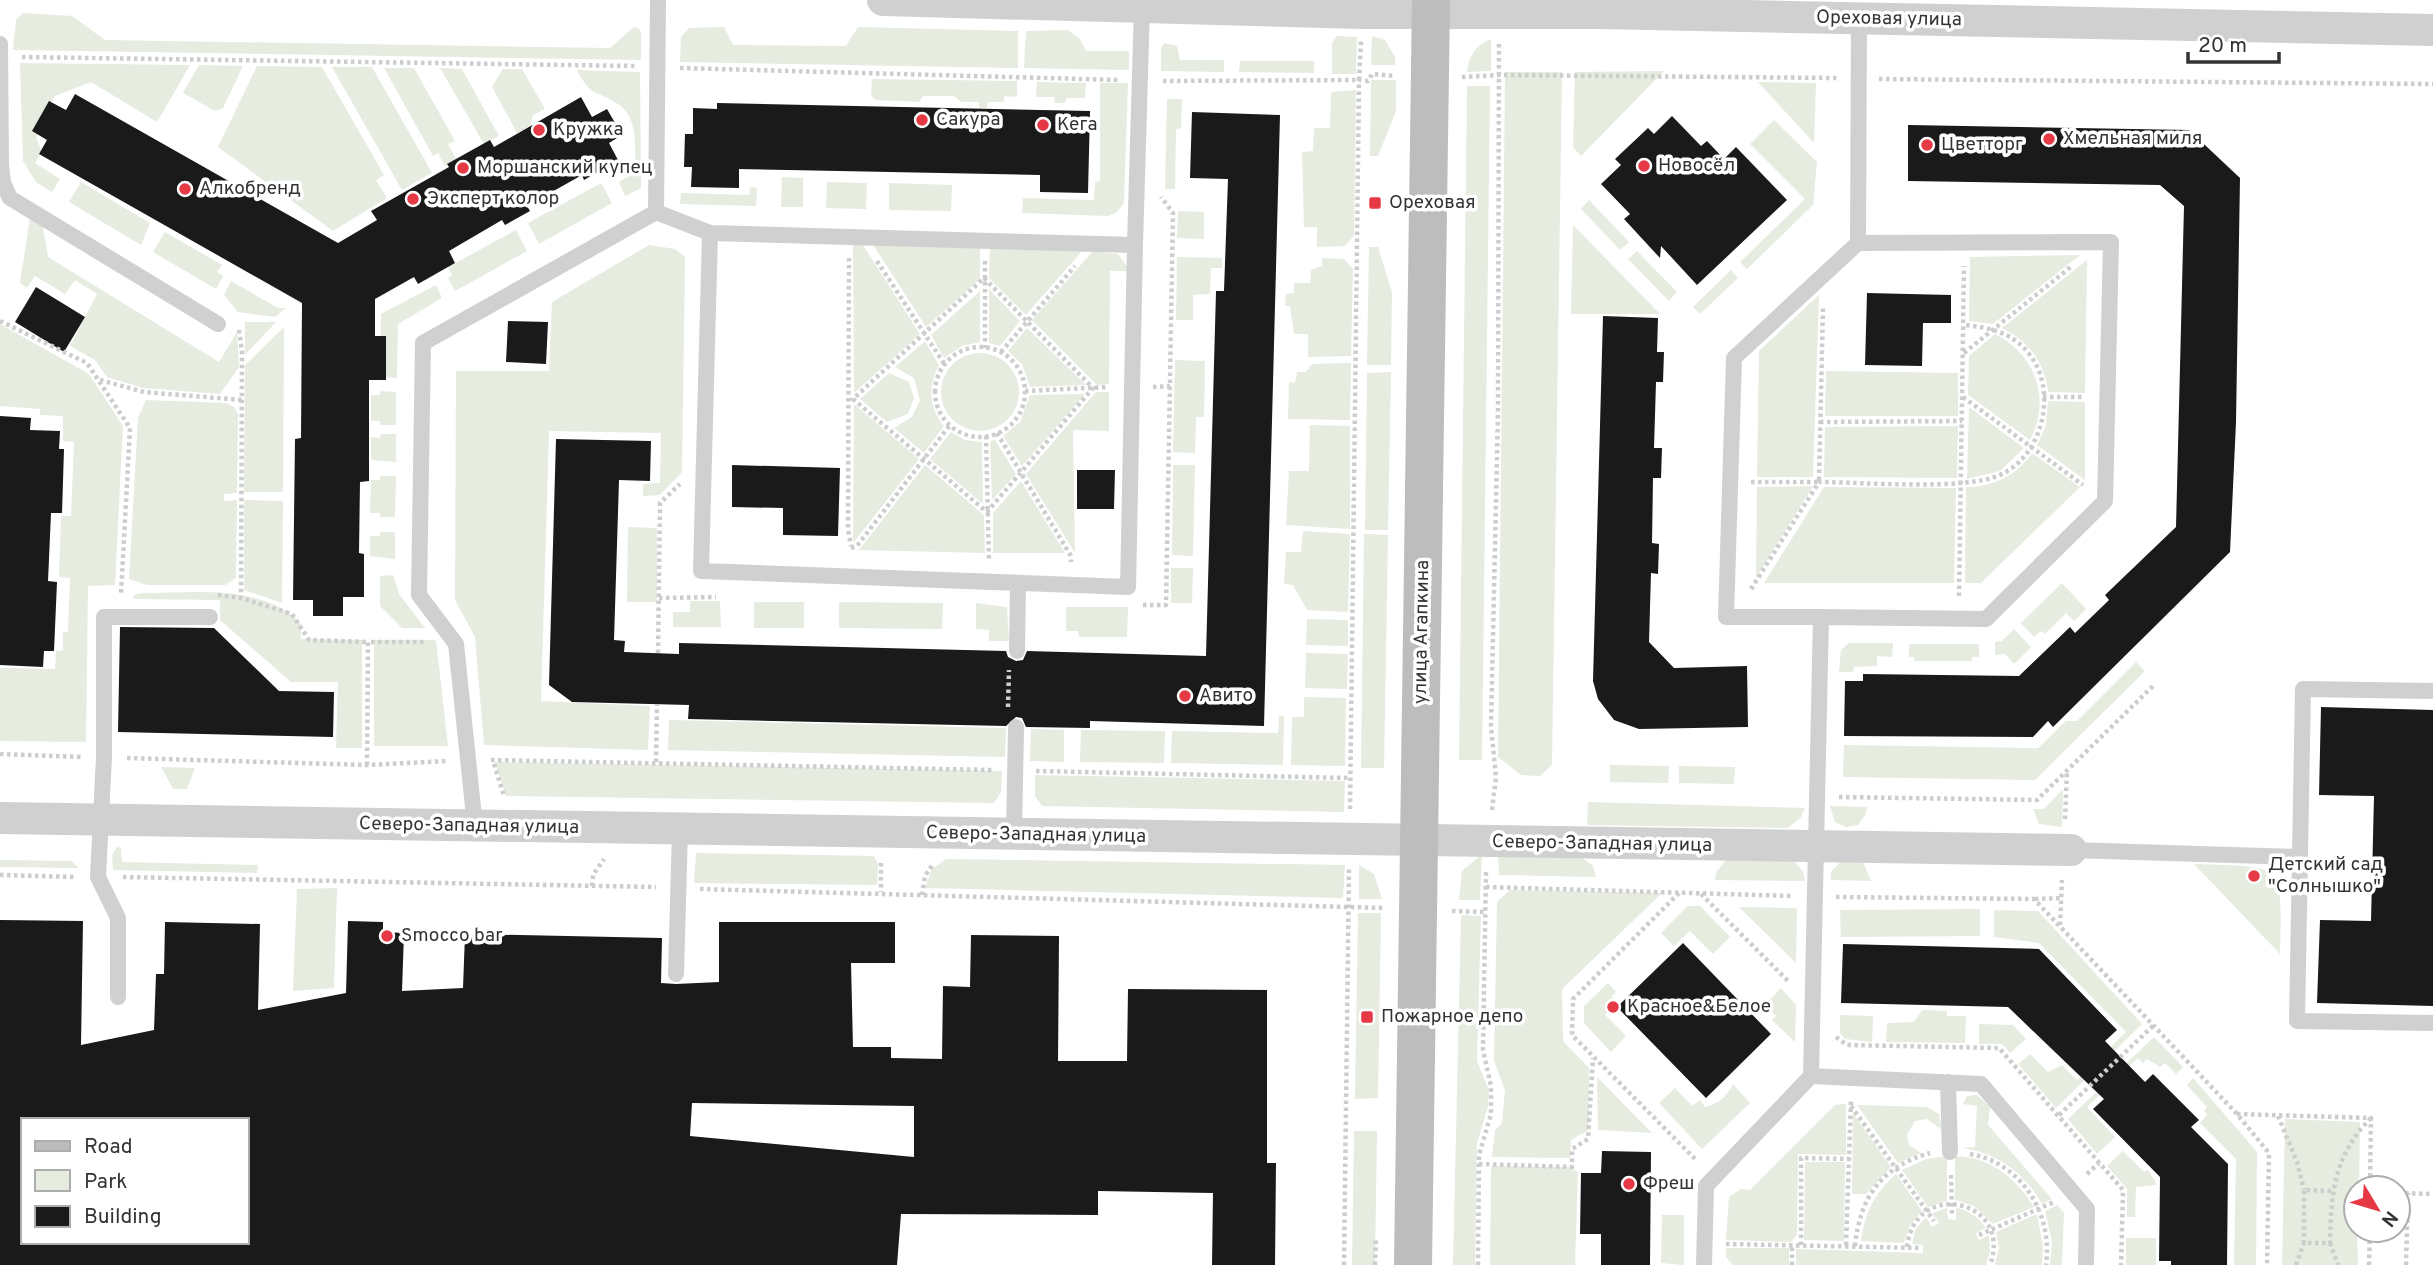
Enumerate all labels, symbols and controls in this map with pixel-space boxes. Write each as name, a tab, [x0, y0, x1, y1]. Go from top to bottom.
street label: Ореховая улица	[1816, 6, 1962, 32]
scale bar	[2188, 21, 2279, 65]
text: 20 m	[2198, 33, 2247, 60]
place label: Сакура	[936, 108, 1000, 132]
marker: Сакура	[914, 112, 930, 128]
place label: Кега	[1057, 113, 1097, 137]
marker: Кега	[1035, 117, 1051, 133]
place label: Кружка	[553, 118, 623, 142]
marker: Кружка	[531, 122, 547, 138]
place label: Хмельная миля	[2063, 127, 2202, 151]
marker: Хмельная миля	[2041, 131, 2057, 147]
place label: Цветторг	[1941, 133, 2023, 157]
marker: Цветторг	[1919, 137, 1935, 153]
place label: Новосёл	[1658, 154, 1735, 178]
place label: Моршанский купец	[477, 156, 653, 180]
marker: Новосёл	[1636, 158, 1652, 174]
marker: Моршанский купец	[455, 160, 471, 176]
place label: Алкобренд	[199, 177, 301, 201]
marker: Алкобренд	[177, 181, 193, 197]
place label: Эксперт колор	[427, 187, 559, 211]
marker: Эксперт колор	[405, 191, 421, 207]
place label: Ореховая	[1389, 191, 1476, 215]
marker: Ореховая	[1367, 195, 1383, 211]
street label: улица Агапкина	[1409, 560, 1435, 704]
place label: Авито	[1199, 684, 1253, 708]
marker: Авито	[1177, 688, 1193, 704]
street label: Северо-Западная улица	[359, 812, 579, 840]
street label: Северо-Западная улица	[926, 821, 1146, 849]
street label: Северо-Западная улица	[1492, 830, 1712, 858]
place label: Детский сад "Солнышко"	[2268, 853, 2383, 899]
marker: Детский сад "Солнышко"	[2246, 868, 2262, 884]
place label: Smocco bar	[401, 924, 503, 948]
marker: Smocco bar	[379, 928, 395, 944]
place label: Красное&Белое	[1627, 995, 1771, 1019]
marker: Красное&Белое	[1605, 999, 1621, 1015]
place label: Пожарное депо	[1381, 1005, 1523, 1029]
marker: Пожарное депо	[1359, 1009, 1375, 1025]
legend	[21, 1118, 248, 1244]
text: Road	[84, 1134, 133, 1161]
text: Park	[84, 1169, 127, 1196]
place label: Фреш	[1643, 1172, 1694, 1196]
north arrow	[2342, 1174, 2412, 1244]
marker: Фреш	[1621, 1176, 1637, 1192]
text: Building	[84, 1204, 162, 1231]
text: N	[2375, 1205, 2402, 1231]

